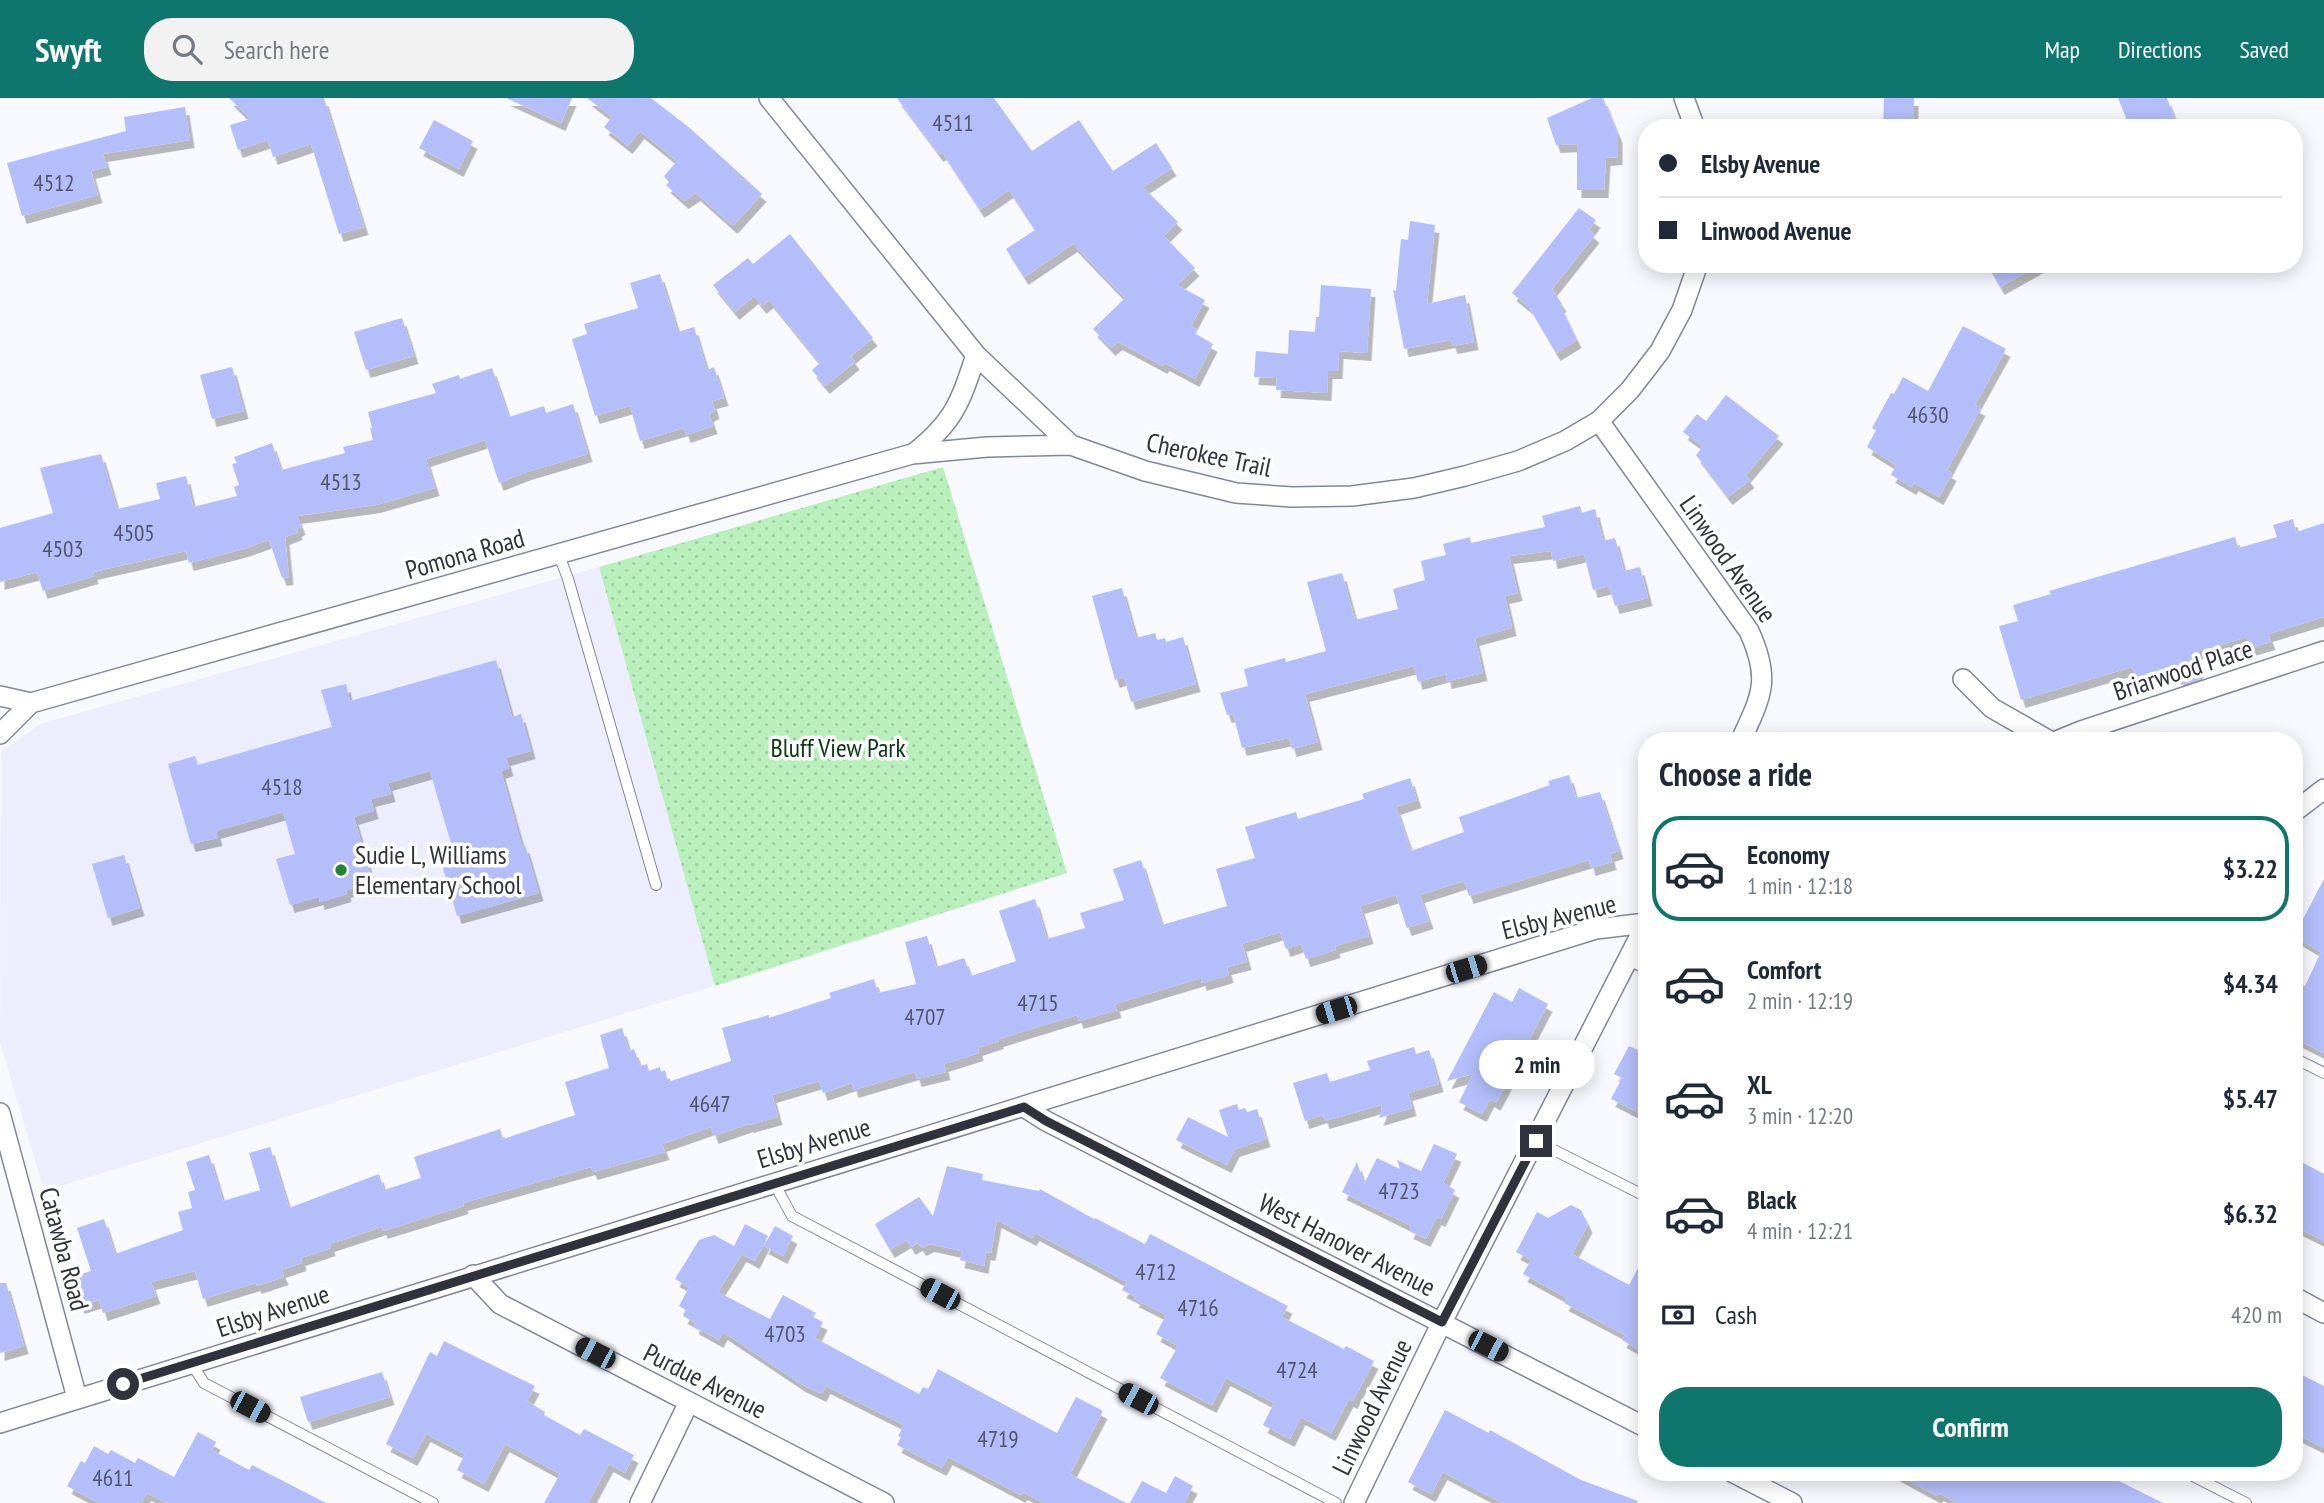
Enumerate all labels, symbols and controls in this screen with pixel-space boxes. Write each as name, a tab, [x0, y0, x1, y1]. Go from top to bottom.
search box	[144, 18, 634, 81]
text: Swyft	[35, 28, 102, 71]
icon: search	[168, 30, 206, 68]
text: Search here	[224, 33, 329, 66]
text: Map	[2045, 34, 2080, 65]
text: Directions	[2118, 34, 2202, 65]
text: Saved	[2240, 34, 2289, 65]
house number: 4511	[932, 108, 974, 137]
text: Elsby Avenue	[1701, 147, 1820, 180]
house number: 4512	[33, 168, 75, 197]
text: Linwood Avenue	[1701, 214, 1852, 247]
house number: 4630	[1907, 400, 1949, 429]
street label: Cherokee Trail	[1144, 425, 1275, 484]
house number: 4513	[320, 467, 362, 496]
street label: Linwood Avenue	[1673, 489, 1784, 628]
house number: 4505	[113, 518, 155, 547]
street label: Pomona Road	[402, 521, 528, 586]
house number: 4503	[42, 534, 84, 563]
street label: Briarwood Place	[2109, 631, 2257, 708]
park label: Bluff View Park	[770, 731, 906, 764]
text: Choose a ride	[1659, 753, 1812, 795]
house number: 4518	[261, 772, 303, 801]
icon: car	[1663, 837, 1726, 900]
place label: Sudie L, Williams Elementary School	[355, 838, 522, 901]
text: Economy	[1747, 838, 1829, 871]
text: $3.22	[2223, 852, 2278, 885]
marker: Sudie L, Williams Elementary School	[333, 862, 349, 878]
text: 1 min · 12:18	[1747, 871, 1853, 900]
street label: Elsby Avenue	[1498, 886, 1619, 947]
icon: car	[1663, 952, 1726, 1015]
car	[1443, 953, 1490, 985]
text: Comfort	[1747, 953, 1821, 986]
text: $4.34	[2223, 967, 2278, 1000]
text: 2 min · 12:19	[1747, 986, 1853, 1015]
house number: 4715	[1017, 988, 1059, 1017]
car	[1313, 994, 1360, 1026]
house number: 4707	[904, 1002, 946, 1031]
callout: 2 min	[1478, 1040, 1594, 1088]
text: 2 min	[1514, 1050, 1560, 1079]
icon: car	[1663, 1067, 1726, 1130]
text: XL	[1747, 1068, 1772, 1101]
text: $5.47	[2223, 1082, 2278, 1115]
house number: 4647	[689, 1089, 731, 1118]
text: 3 min · 12:20	[1747, 1101, 1853, 1130]
street label: Elsby Avenue	[753, 1110, 874, 1175]
route end	[1520, 1125, 1552, 1157]
house number: 4723	[1378, 1176, 1420, 1205]
icon: car	[1663, 1182, 1726, 1245]
text: Black	[1747, 1183, 1797, 1216]
street label: Catawba Road	[32, 1184, 97, 1314]
street label: West Hanover Avenue	[1253, 1186, 1441, 1303]
text: $6.32	[2223, 1197, 2278, 1230]
text: 4 min · 12:21	[1747, 1216, 1853, 1245]
house number: 4712	[1135, 1257, 1177, 1286]
car	[917, 1275, 964, 1313]
street label: Elsby Avenue	[212, 1277, 333, 1344]
house number: 4716	[1177, 1293, 1219, 1322]
icon: cash	[1659, 1296, 1697, 1334]
text: Cash	[1715, 1298, 1757, 1331]
text: 420 m	[2231, 1300, 2282, 1329]
house number: 4703	[764, 1319, 806, 1348]
car	[1465, 1327, 1512, 1365]
street label: Linwood Avenue	[1324, 1333, 1419, 1480]
car	[572, 1334, 619, 1372]
street label: Purdue Avenue	[638, 1336, 772, 1426]
house number: 4724	[1276, 1355, 1318, 1384]
route start	[107, 1368, 139, 1400]
car	[1115, 1380, 1162, 1418]
button: Confirm	[1659, 1387, 2282, 1467]
car	[227, 1388, 274, 1426]
house number: 4719	[977, 1424, 1019, 1453]
house number: 4611	[92, 1463, 134, 1492]

